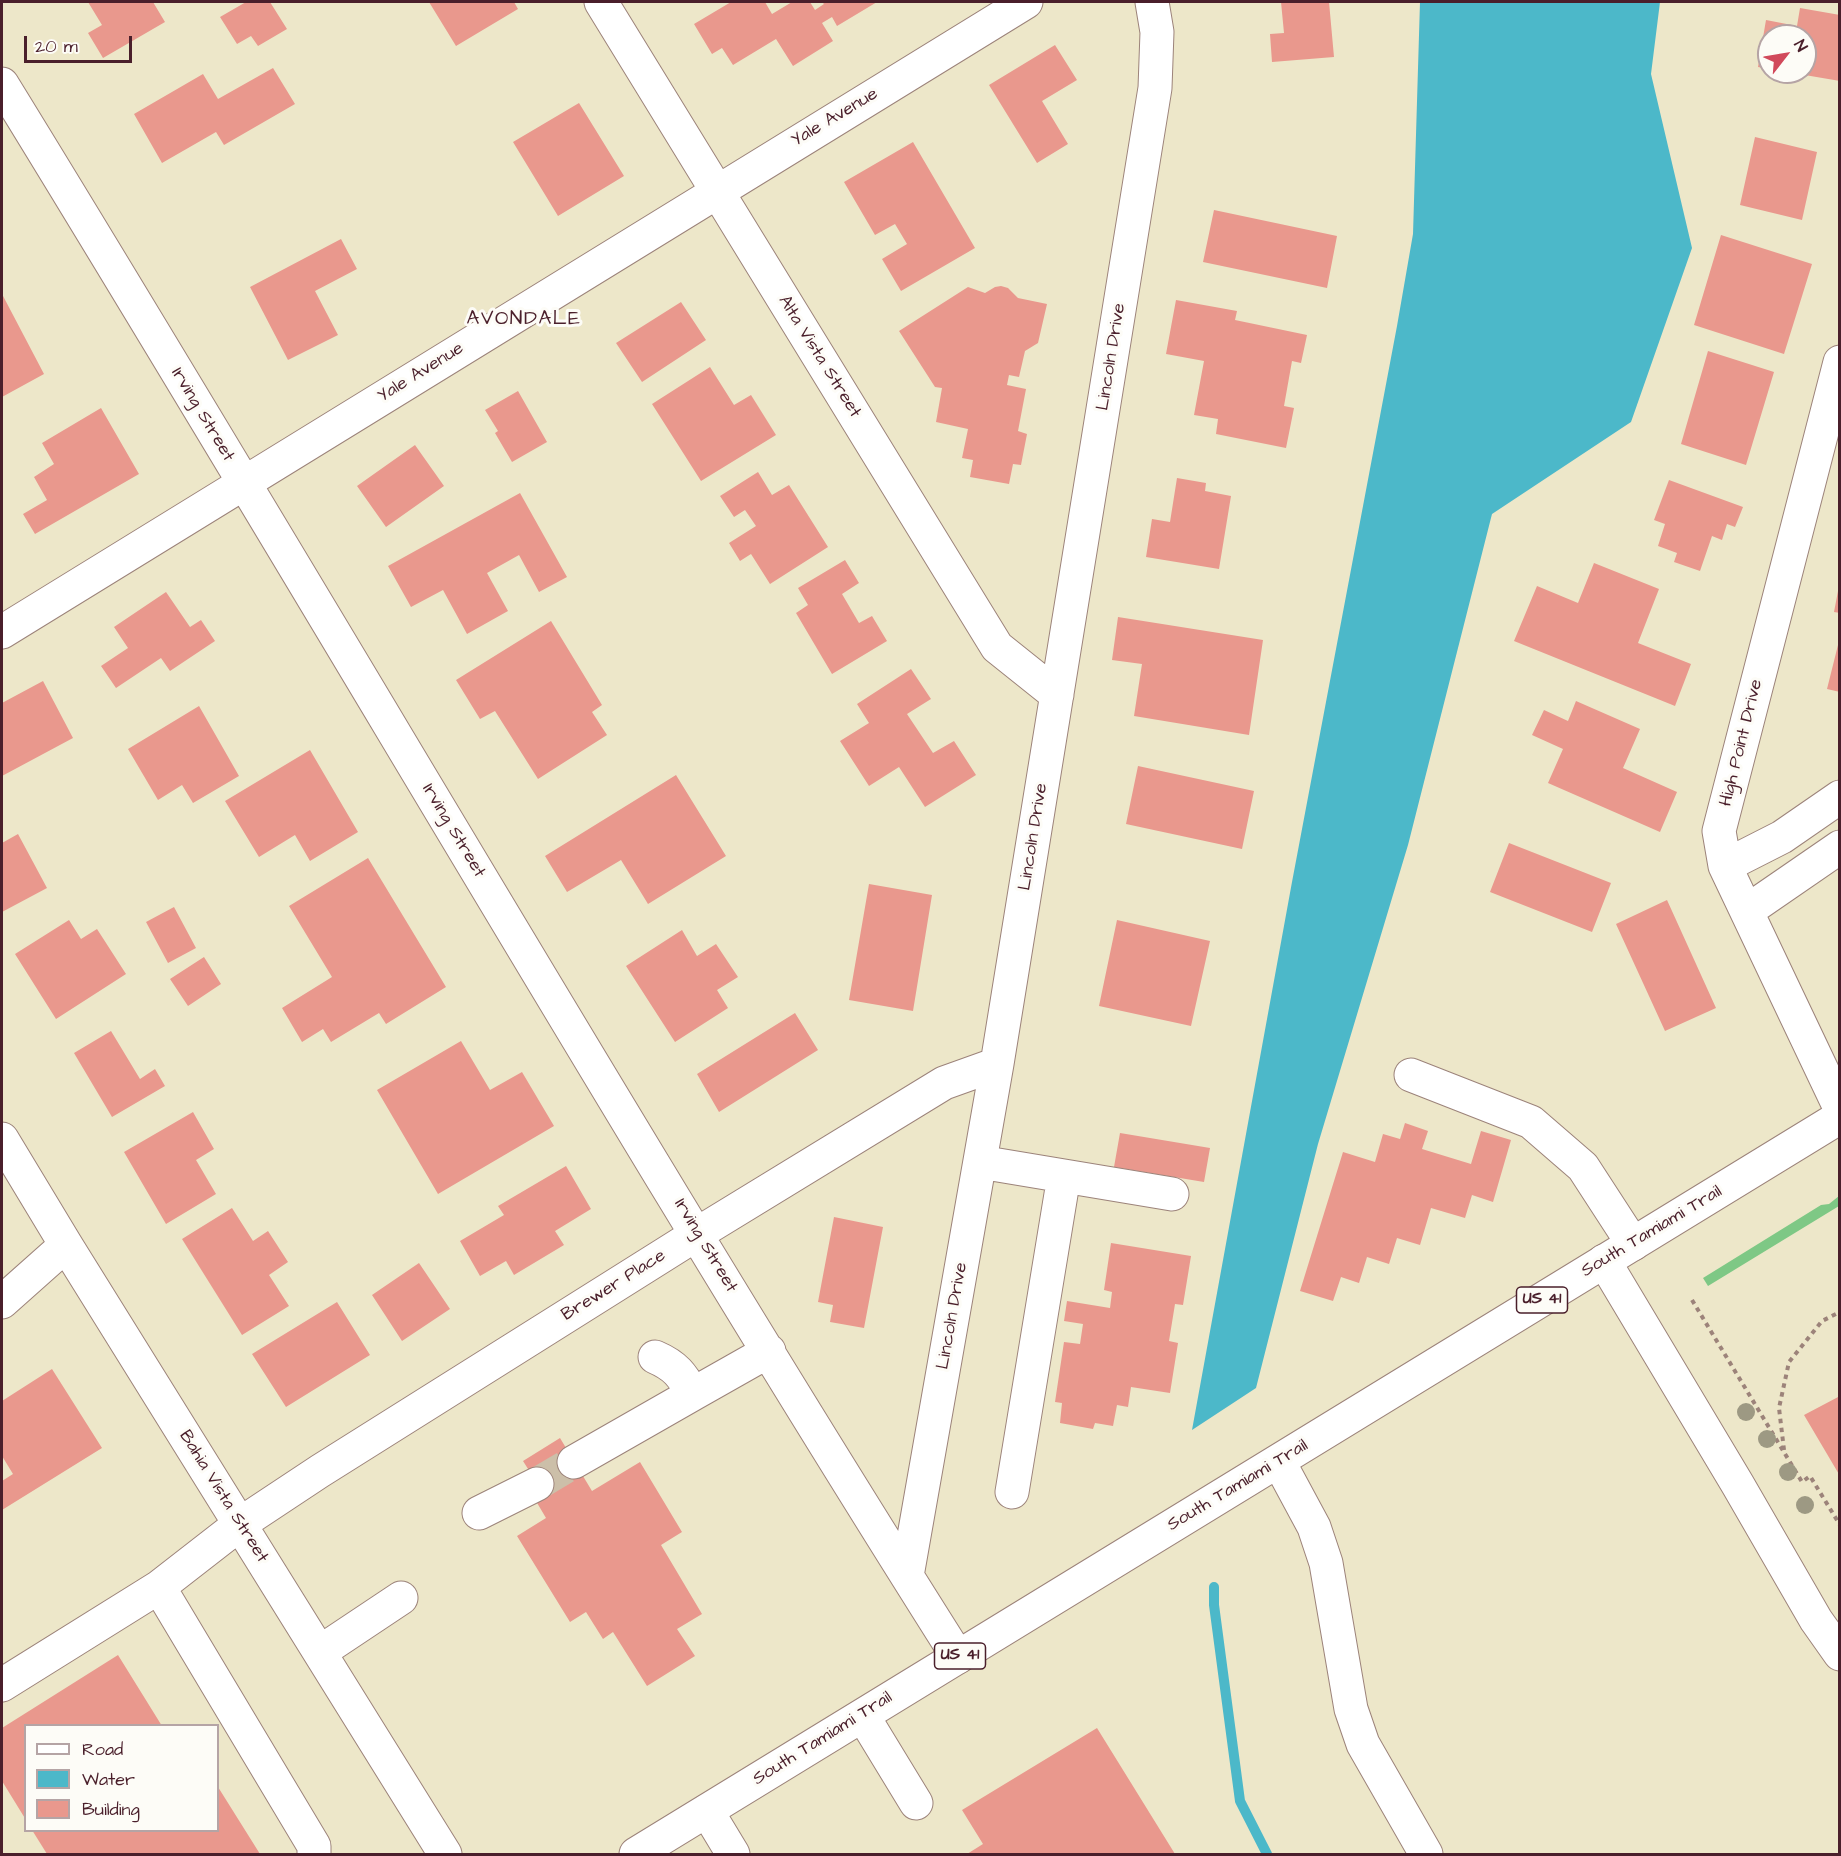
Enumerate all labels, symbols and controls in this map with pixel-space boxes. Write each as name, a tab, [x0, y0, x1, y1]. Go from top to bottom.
scale bar	[27, 24, 135, 62]
north arrow	[1757, 24, 1817, 84]
text: 20 m	[35, 34, 78, 59]
text: N	[1789, 36, 1813, 56]
street label: Yale Avenue	[788, 84, 882, 152]
street label: Alta Vista Street	[773, 292, 865, 422]
street label: Lincoln Drive	[1093, 302, 1131, 412]
district label: AVONDALE	[467, 308, 581, 332]
street label: Yale Avenue	[374, 338, 468, 408]
street label: Irving Street	[166, 364, 238, 466]
street label: High Point Drive	[1716, 677, 1768, 809]
street label: Irving Street	[417, 780, 489, 882]
street label: Lincoln Drive	[1015, 782, 1053, 892]
street label: South Tamiami Trail	[1578, 1181, 1726, 1283]
street label: Irving Street	[669, 1195, 741, 1297]
street label: Brewer Place	[558, 1245, 670, 1327]
street label: Lincoln Drive	[933, 1261, 973, 1371]
road number: US 41	[1516, 1287, 1568, 1313]
street label: Bahia Vista Street	[174, 1427, 272, 1567]
street label: South Tamiami Trail	[1164, 1435, 1312, 1537]
road number: US 41	[934, 1643, 986, 1669]
street label: South Tamiami Trail	[749, 1687, 897, 1791]
legend	[24, 1724, 219, 1832]
text: Road	[82, 1737, 123, 1762]
text: Water	[82, 1767, 135, 1792]
text: Building	[82, 1797, 140, 1822]

